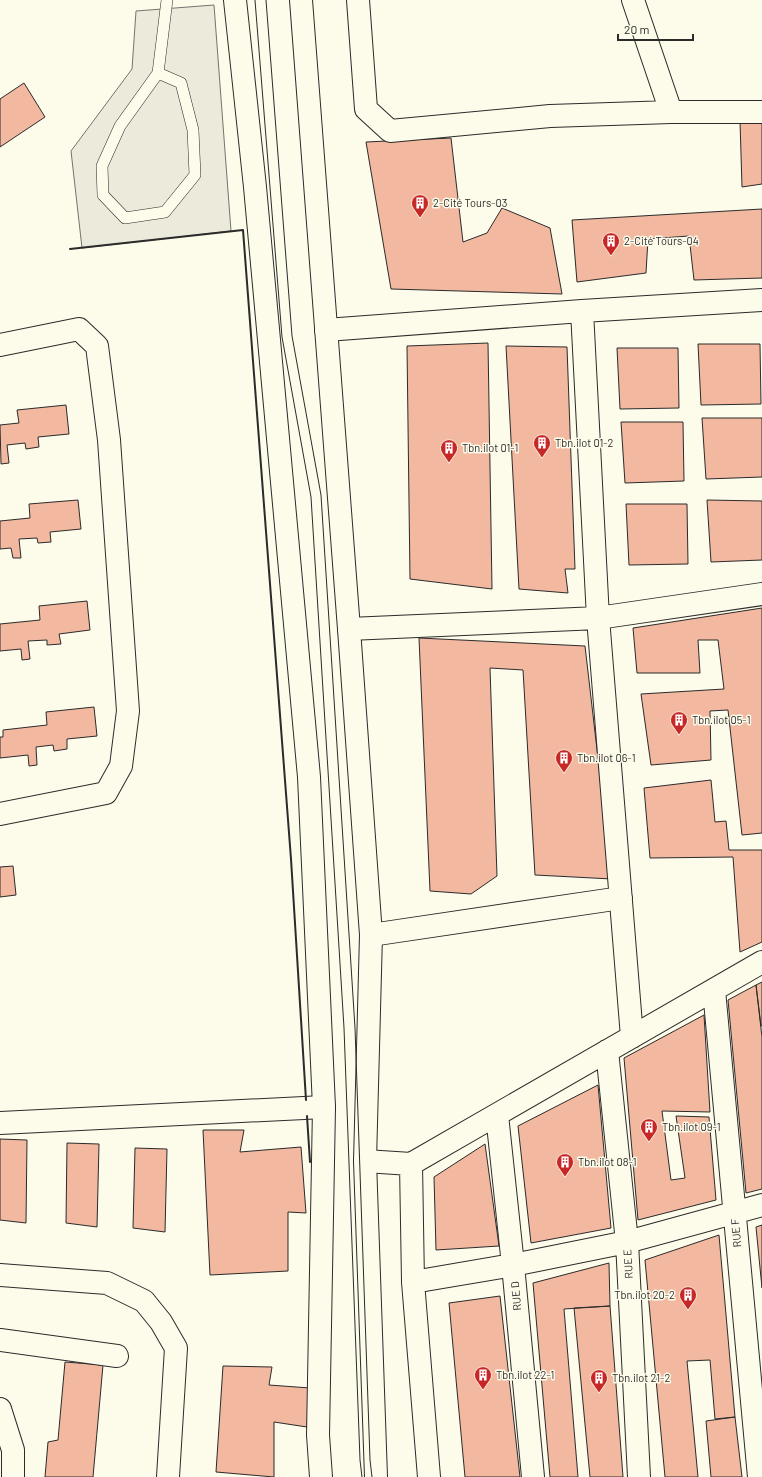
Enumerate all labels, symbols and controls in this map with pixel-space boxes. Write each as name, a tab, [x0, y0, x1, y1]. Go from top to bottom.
scale bar	[618, 16, 693, 42]
text: 20 m	[624, 22, 650, 36]
building icon: 2-Cité Tours-03	[410, 193, 430, 218]
place label: 2-Cité Tours-03	[433, 196, 507, 209]
building icon: 2-Cité Tours-04	[601, 231, 621, 256]
place label: 2-Cité Tours-04	[624, 234, 699, 247]
building icon: Tbn.ilot 01-2	[532, 433, 552, 458]
place label: Tbn.ilot 01-2	[555, 436, 614, 449]
building icon: Tbn.ilot 01-1	[439, 438, 459, 463]
place label: Tbn.ilot 01-1	[462, 441, 518, 454]
building icon: Tbn.ilot 05-1	[669, 710, 689, 735]
place label: Tbn.ilot 05-1	[692, 713, 751, 726]
building icon: Tbn.ilot 06-1	[554, 748, 574, 773]
place label: Tbn.ilot 06-1	[577, 751, 636, 764]
building icon: Tbn.ilot 09-1	[639, 1117, 659, 1142]
place label: Tbn.ilot 09-1	[662, 1120, 721, 1133]
building icon: Tbn.ilot 08-1	[555, 1152, 575, 1177]
place label: Tbn.ilot 08-1	[578, 1155, 637, 1168]
street label: RUE F	[728, 1218, 743, 1248]
street label: RUE E	[620, 1249, 635, 1279]
street label: RUE D	[508, 1281, 523, 1311]
building icon: Tbn.ilot 20-2	[678, 1285, 698, 1310]
place label: Tbn.ilot 20-2	[614, 1288, 675, 1301]
building icon: Tbn.ilot 22-1	[473, 1365, 493, 1390]
place label: Tbn.ilot 22-1	[496, 1368, 554, 1381]
building icon: Tbn.ilot 21-2	[589, 1368, 609, 1393]
place label: Tbn.ilot 21-2	[612, 1371, 670, 1384]

